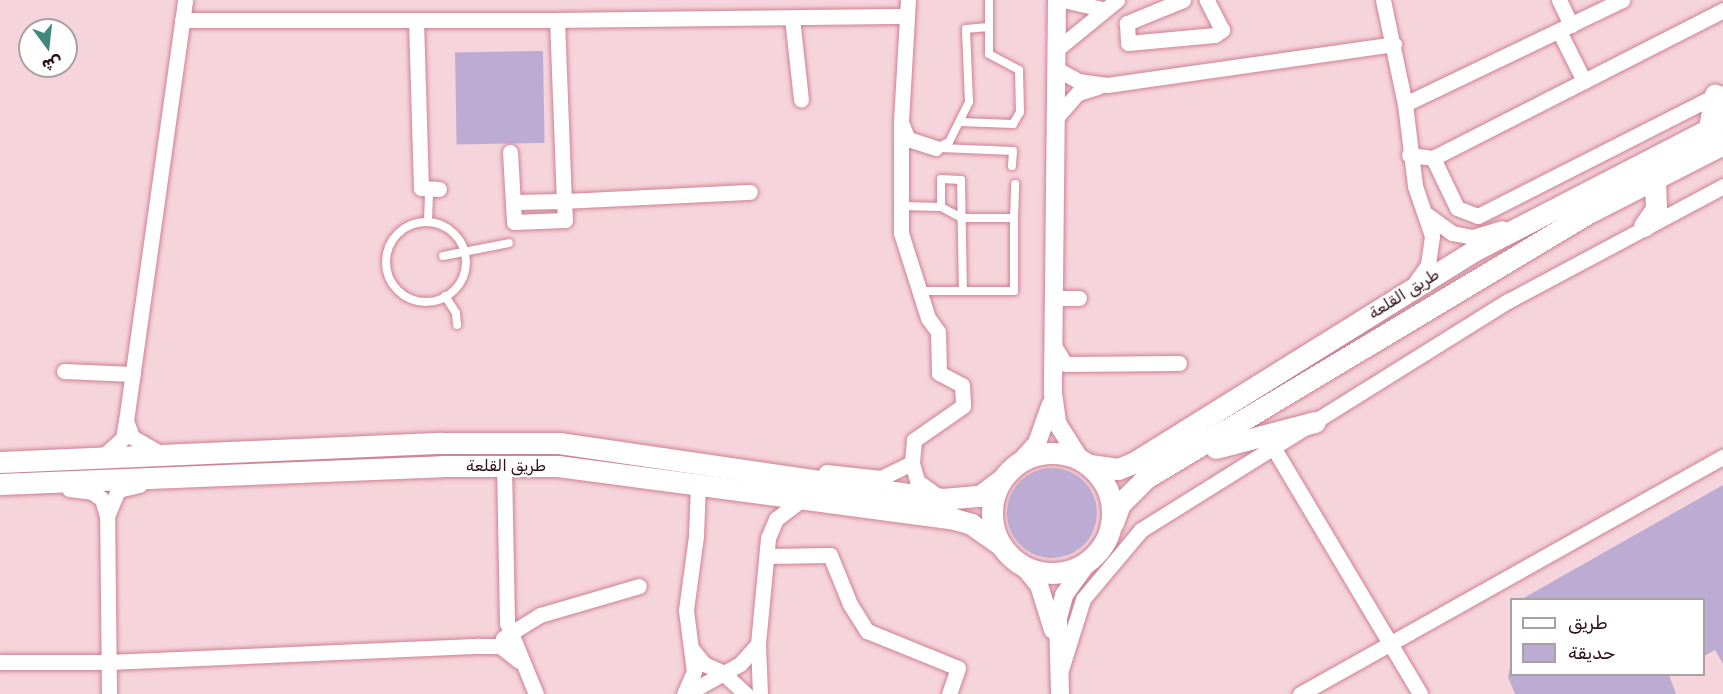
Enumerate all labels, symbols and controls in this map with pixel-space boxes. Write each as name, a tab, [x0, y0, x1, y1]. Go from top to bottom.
north arrow	[18, 18, 78, 78]
text: ش	[40, 52, 65, 76]
street label: طريق القلعة	[1365, 265, 1443, 323]
street label: طريق القلعة	[466, 456, 546, 476]
legend	[1510, 598, 1705, 676]
text: طريق	[1568, 612, 1608, 634]
text: حديقة	[1568, 642, 1615, 664]

